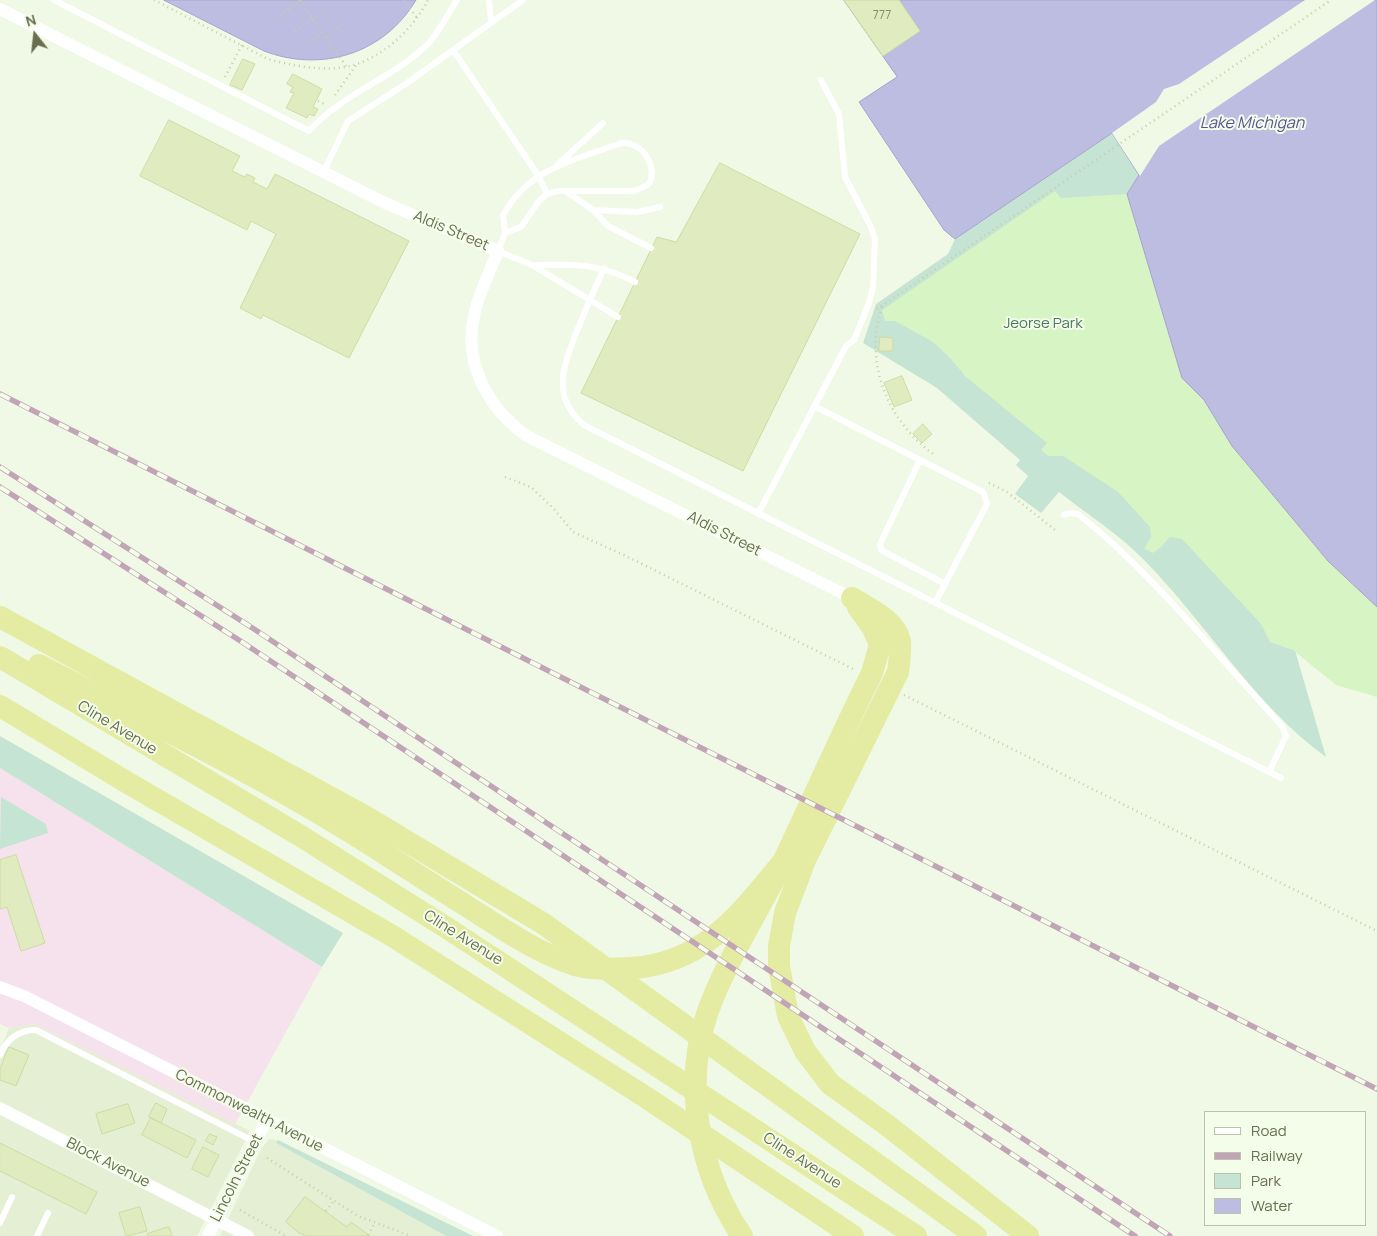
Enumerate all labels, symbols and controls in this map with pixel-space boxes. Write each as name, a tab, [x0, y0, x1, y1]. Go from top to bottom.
house number: 777	[873, 9, 891, 23]
north arrow	[10, 10, 60, 60]
text: N	[23, 10, 38, 31]
water label: Lake Michigan	[1200, 114, 1304, 134]
street label: Aldis Street	[411, 207, 491, 255]
park label: Jeorse Park	[1003, 315, 1083, 333]
street label: Aldis Street	[684, 508, 764, 560]
street label: Cline Avenue	[74, 697, 160, 759]
street label: Cline Avenue	[420, 907, 506, 969]
street label: Commonwealth Avenue	[172, 1066, 326, 1156]
legend	[1204, 1111, 1367, 1226]
text: Road	[1251, 1120, 1287, 1141]
street label: Cline Avenue	[759, 1129, 845, 1193]
street label: Lincoln Street	[207, 1131, 267, 1225]
street label: Block Avenue	[63, 1134, 153, 1192]
text: Railway	[1251, 1145, 1303, 1166]
text: Park	[1251, 1170, 1281, 1191]
text: Water	[1251, 1195, 1293, 1216]

